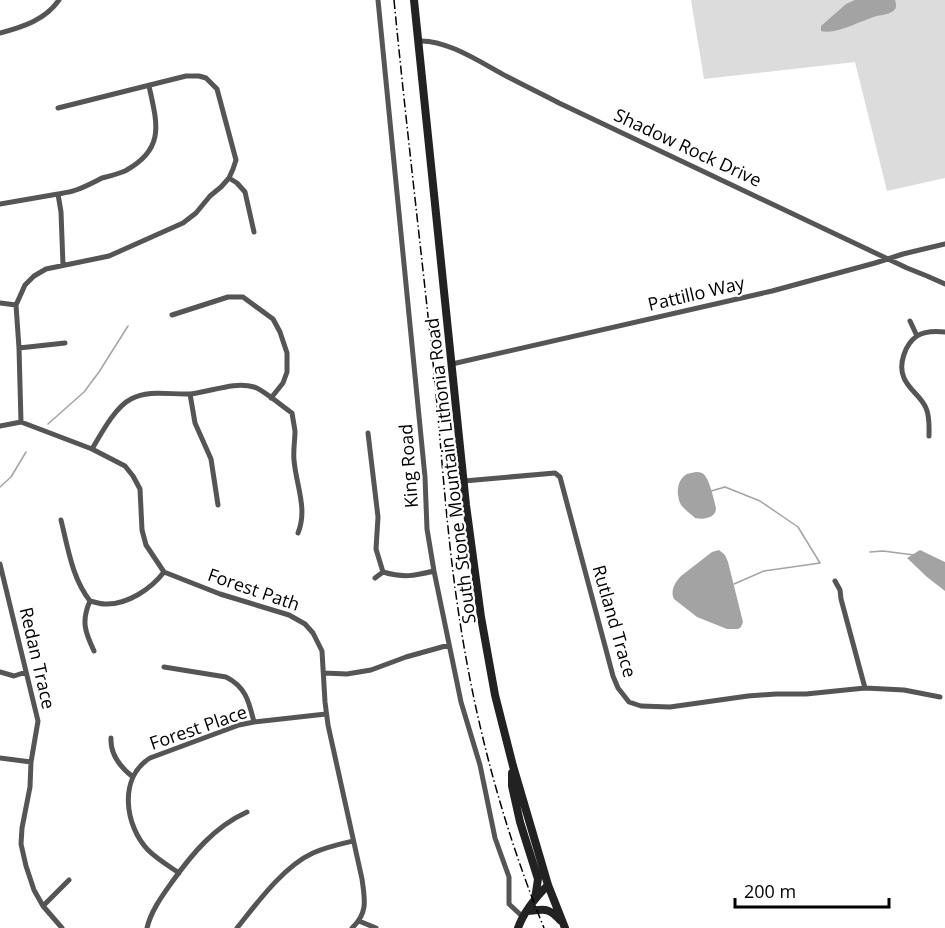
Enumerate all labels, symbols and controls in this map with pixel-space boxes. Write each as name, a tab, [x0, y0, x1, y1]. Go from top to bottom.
street label: Shadow Rock Drive	[610, 102, 766, 192]
street label: Pattillo Way	[645, 270, 748, 316]
street label: South Stone Mountain Lithonia Road	[419, 317, 481, 625]
street label: King Road	[393, 423, 423, 509]
street label: Forest Path	[205, 562, 303, 616]
street label: Rutland Trace	[587, 562, 643, 680]
street label: Redan Trace	[15, 605, 61, 711]
street label: Forest Place	[146, 699, 250, 755]
scale bar	[735, 871, 890, 909]
text: 200 m	[744, 879, 796, 903]

